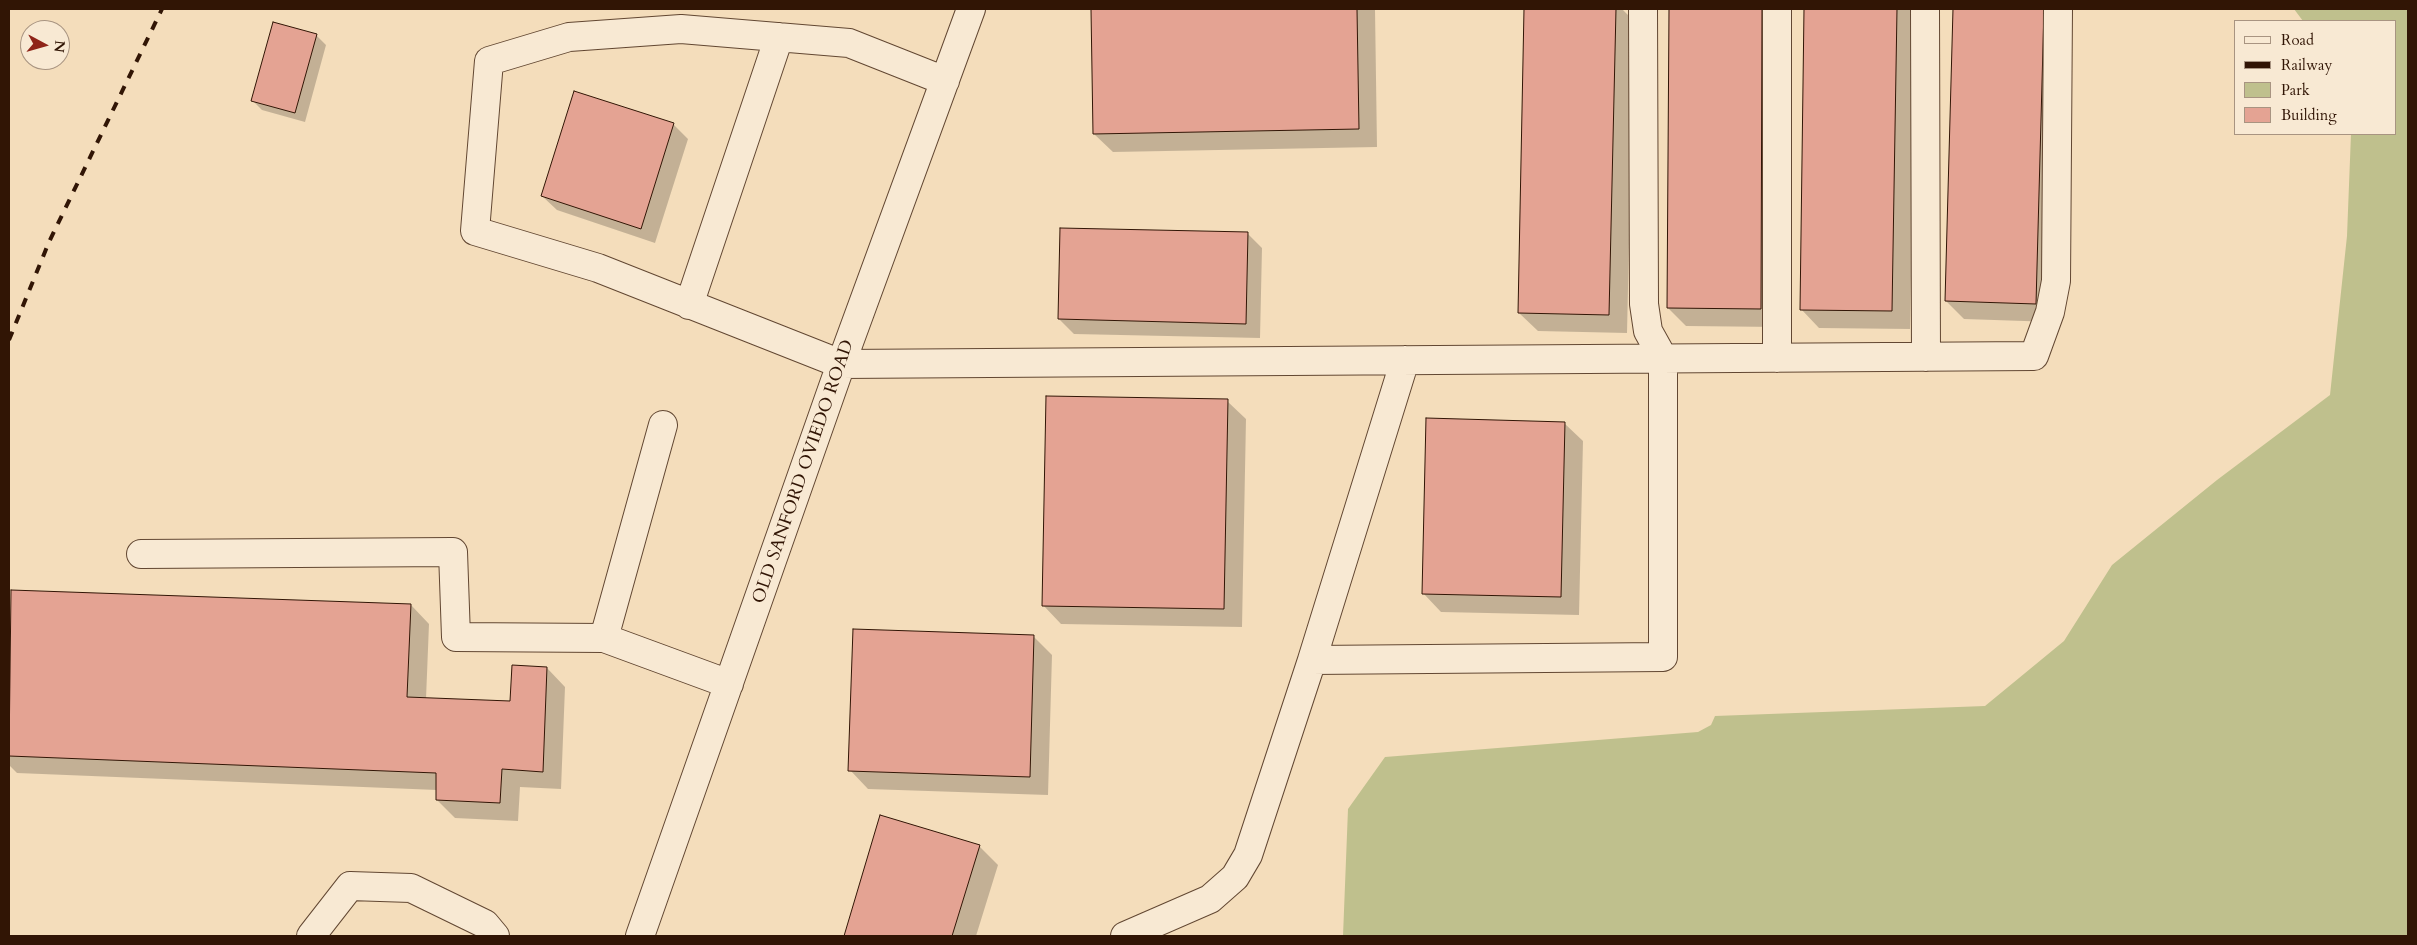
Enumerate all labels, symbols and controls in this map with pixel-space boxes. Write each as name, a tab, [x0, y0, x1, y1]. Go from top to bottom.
north arrow	[20, 20, 70, 70]
legend	[2234, 20, 2397, 135]
text: Road	[2281, 30, 2314, 50]
text: N	[49, 39, 70, 54]
text: Railway	[2281, 55, 2332, 75]
text: Park	[2281, 80, 2310, 100]
text: Building	[2281, 105, 2337, 125]
street label: OLD SANFORD OVIEDO ROAD	[749, 337, 859, 607]

